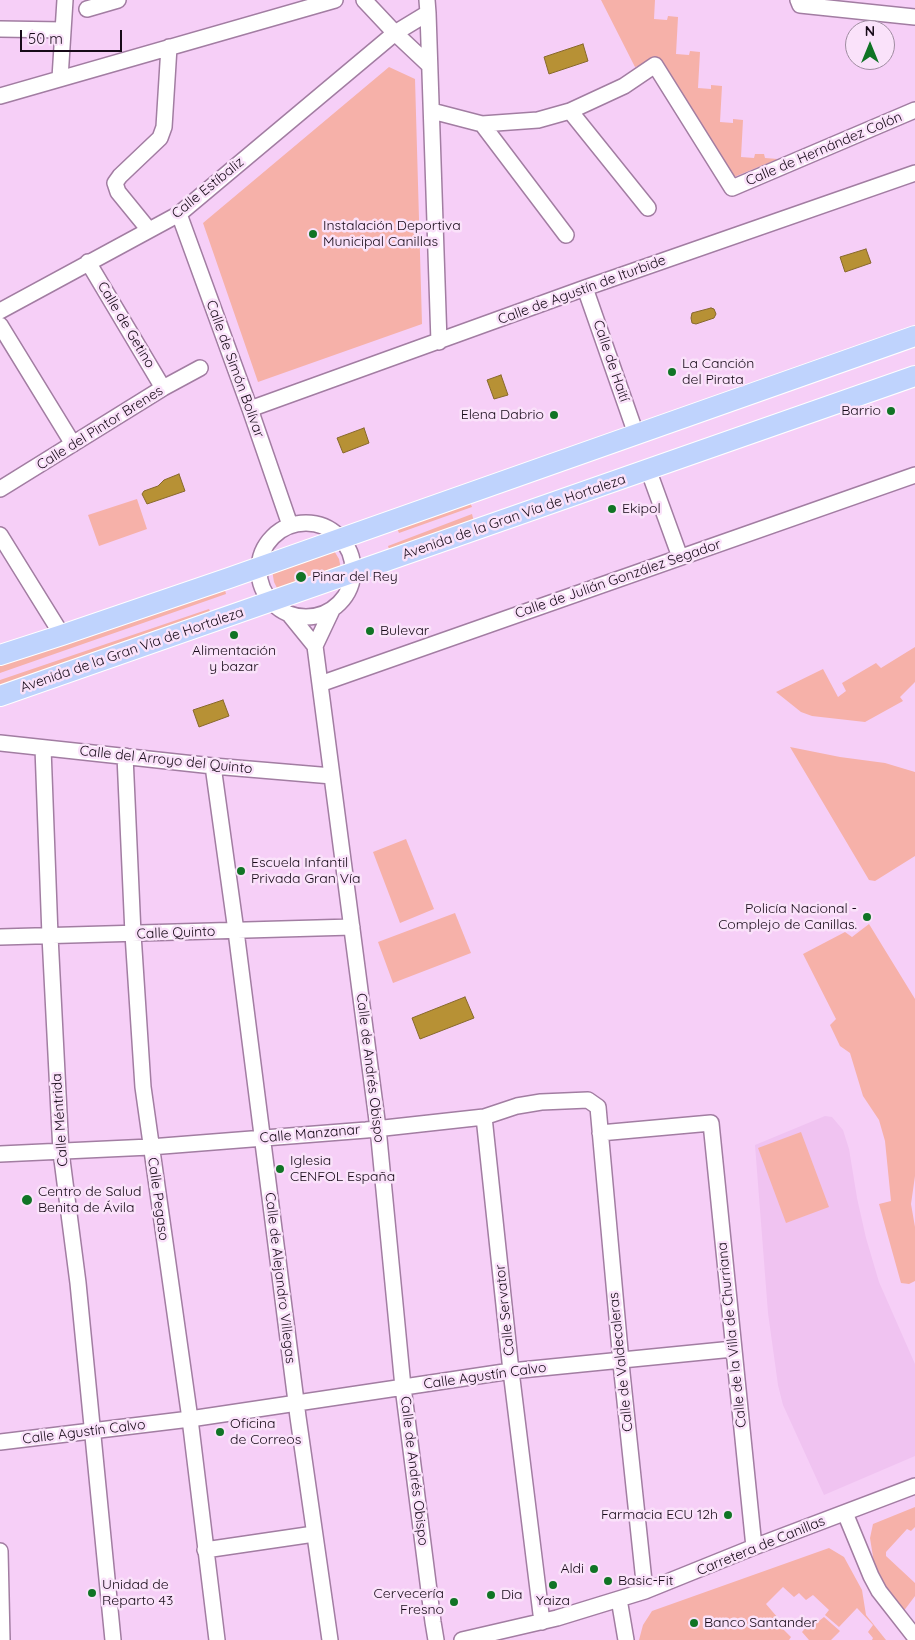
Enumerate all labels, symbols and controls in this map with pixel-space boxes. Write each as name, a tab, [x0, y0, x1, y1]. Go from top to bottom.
scale bar	[22, 20, 125, 52]
north arrow	[845, 20, 895, 70]
text: N	[865, 22, 875, 40]
text: 50 m	[28, 29, 63, 48]
street label: Calle de Hernández Colón	[743, 108, 905, 190]
street label: Calle Estíbaliz	[169, 154, 247, 222]
place label: Instalación Deportiva Municipal Canillas	[323, 218, 461, 250]
marker: Instalación Deportiva Municipal Canillas	[307, 228, 319, 240]
street label: Calle de Agustín de Iturbide	[496, 252, 668, 328]
street label: Calle de Getino	[94, 279, 158, 371]
street label: Calle de Simón Bolívar	[202, 298, 268, 440]
street label: Calle de Haití	[589, 318, 633, 404]
place label: La Canción del Pirata	[682, 356, 754, 388]
marker: La Canción del Pirata	[666, 366, 678, 378]
street label: Calle del Pintor Brenes	[34, 382, 166, 474]
place label: Barrio	[841, 403, 881, 419]
marker: Barrio	[885, 405, 897, 417]
place label: Elena Dabrio	[461, 407, 544, 423]
marker: Elena Dabrio	[548, 409, 560, 421]
street label: Avenida de la Gran Vía de Hortaleza	[400, 471, 628, 563]
place label: Ekipol	[622, 501, 661, 517]
marker: Ekipol	[606, 503, 618, 515]
street label: Calle de Julián González Segador	[513, 536, 723, 622]
place label: Pinar del Rey	[312, 569, 398, 585]
marker: Pinar del Rey	[294, 570, 308, 584]
street label: Avenida de la Gran Vía de Hortaleza	[18, 604, 246, 696]
place label: Bulevar	[380, 623, 429, 639]
marker: Bulevar	[364, 625, 376, 637]
marker: Alimentación y bazar	[228, 629, 240, 641]
place label: Alimentación y bazar	[192, 643, 276, 676]
street label: Calle del Arroyo del Quinto	[79, 743, 253, 777]
place label: Escuela Infantil Privada Gran Vía	[251, 855, 361, 888]
marker: Escuela Infantil Privada Gran Vía	[235, 865, 247, 877]
place label: Policía Nacional - Complejo de Canillas.	[718, 901, 857, 934]
marker: Policía Nacional - Complejo de Canillas.	[861, 911, 873, 923]
street label: Calle Quinto	[136, 923, 216, 943]
street label: Calle de Andrés Obispo	[352, 992, 388, 1144]
street label: Calle Méntrida	[48, 1073, 72, 1167]
street label: Calle Manzanar	[259, 1121, 361, 1147]
place label: Iglesia CENFOL España	[290, 1153, 395, 1186]
street label: Calle Pegaso	[144, 1156, 172, 1242]
marker: Iglesia CENFOL España	[274, 1163, 286, 1175]
place label: Centro de Salud Benita de Ávila	[38, 1184, 141, 1216]
street label: Calle de Alejandro Villegas	[261, 1191, 299, 1365]
marker: Centro de Salud Benita de Ávila	[20, 1193, 34, 1207]
street label: Calle de la Villa de Churriana	[714, 1241, 750, 1429]
street label: Calle Servator	[492, 1263, 518, 1357]
street label: Calle de Valdecaleras	[605, 1292, 637, 1432]
street label: Calle Agustín Calvo	[423, 1359, 547, 1393]
street label: Calle de Andrés Obispo	[396, 1395, 432, 1547]
street label: Calle Agustín Calvo	[22, 1416, 146, 1448]
place label: Oficina de Correos	[230, 1416, 301, 1448]
marker: Oficina de Correos	[214, 1426, 226, 1438]
place label: Farmacia ECU 12h	[601, 1507, 718, 1523]
marker: Farmacia ECU 12h	[722, 1509, 734, 1521]
street label: Carretera de Canillas	[695, 1513, 827, 1579]
place label: Aldi	[560, 1561, 584, 1577]
marker: Aldi	[588, 1563, 600, 1575]
place label: Basic-Fit	[618, 1573, 674, 1589]
marker: Basic-Fit	[602, 1575, 614, 1587]
place label: Unidad de Reparto 43	[102, 1577, 173, 1610]
marker: Yaiza	[547, 1579, 559, 1591]
place label: Cervecería Fresno	[374, 1586, 444, 1618]
marker: Unidad de Reparto 43	[86, 1587, 98, 1599]
place label: Dia	[501, 1587, 523, 1603]
marker: Dia	[485, 1589, 497, 1601]
place label: Yaiza	[536, 1593, 570, 1609]
marker: Cervecería Fresno	[448, 1596, 460, 1608]
place label: Banco Santander	[704, 1615, 817, 1631]
marker: Banco Santander	[688, 1617, 700, 1629]

